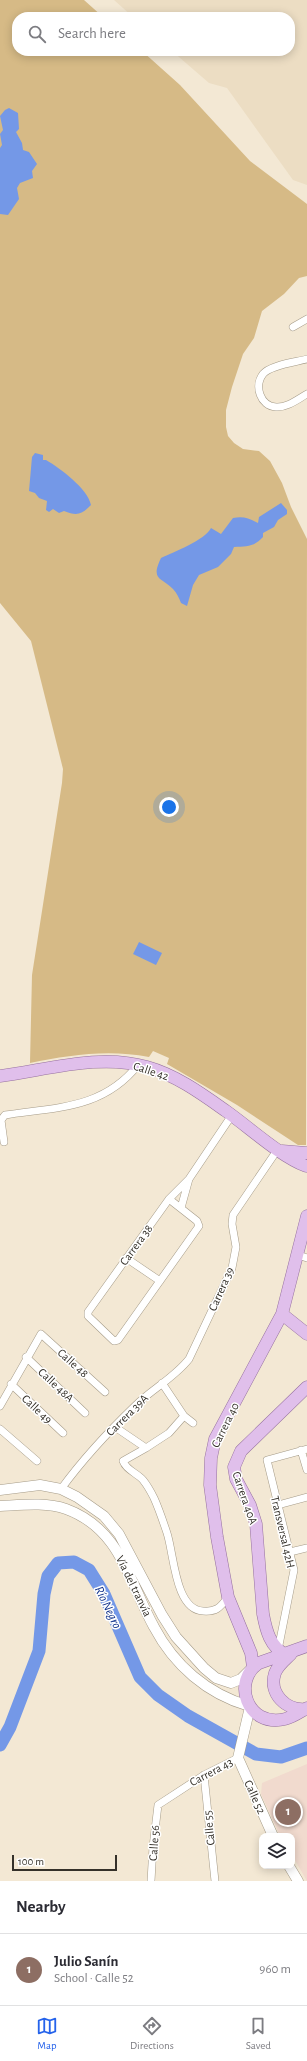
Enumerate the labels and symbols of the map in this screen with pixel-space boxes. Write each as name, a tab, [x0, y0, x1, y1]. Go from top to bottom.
your location	[159, 797, 179, 817]
street label: Calle 42	[132, 1060, 171, 1083]
street label: Carrera 38	[117, 1222, 155, 1267]
street label: Carrera 39	[206, 1265, 236, 1313]
street label: Calle 48	[55, 1346, 91, 1380]
street label: Calle 48A	[36, 1366, 76, 1404]
street label: Calle 49	[20, 1392, 55, 1426]
street label: Carrera 39A	[104, 1392, 150, 1438]
street label: Carrera 40	[209, 1401, 241, 1449]
street label: Carrera 40A	[230, 1470, 260, 1526]
street label: Transversal 42H	[269, 1495, 297, 1569]
street label: Vía del tranvía	[114, 1554, 154, 1619]
water label: Río Negro	[92, 1584, 123, 1631]
street label: Carrera 43	[187, 1756, 235, 1788]
street label: Calle 52	[242, 1778, 268, 1816]
pin: 1	[275, 1797, 301, 1827]
street label: Calle 55	[201, 1810, 217, 1846]
street label: Calle 56	[147, 1824, 161, 1861]
scale bar	[12, 1853, 117, 1872]

